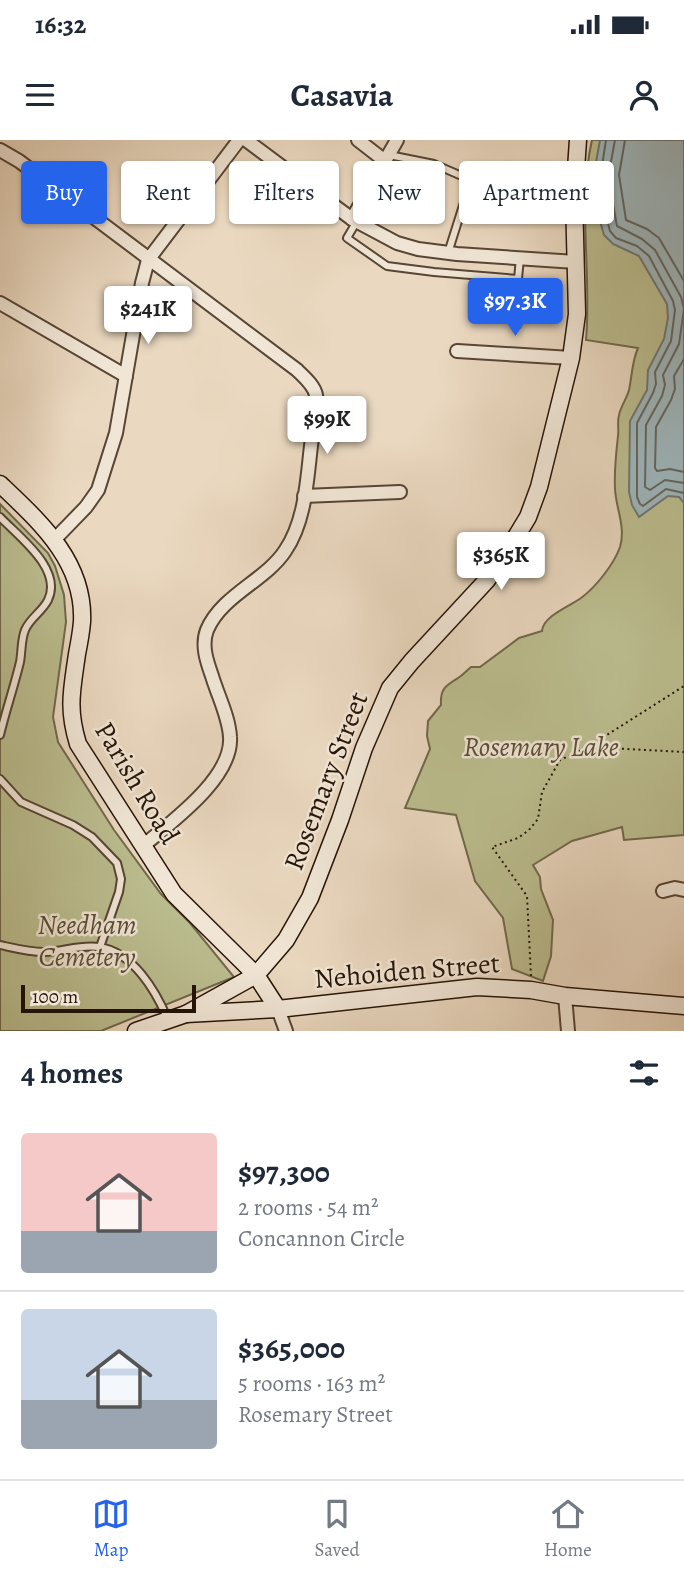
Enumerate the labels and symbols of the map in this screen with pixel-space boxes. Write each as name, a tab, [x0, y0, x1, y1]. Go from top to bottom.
pin: $97.3K	[458, 278, 572, 338]
pin: $241K	[99, 286, 197, 346]
pin: $99K	[286, 396, 368, 456]
pin: $365K	[452, 532, 550, 592]
street label: Rosemary Street	[275, 686, 377, 876]
street label: Parish Road	[86, 715, 189, 852]
park label: Rosemary Lake	[463, 728, 619, 766]
park label: Needham Cemetery	[37, 906, 137, 976]
street label: Nehoiden Street	[313, 944, 501, 998]
scale bar	[21, 982, 196, 1014]

